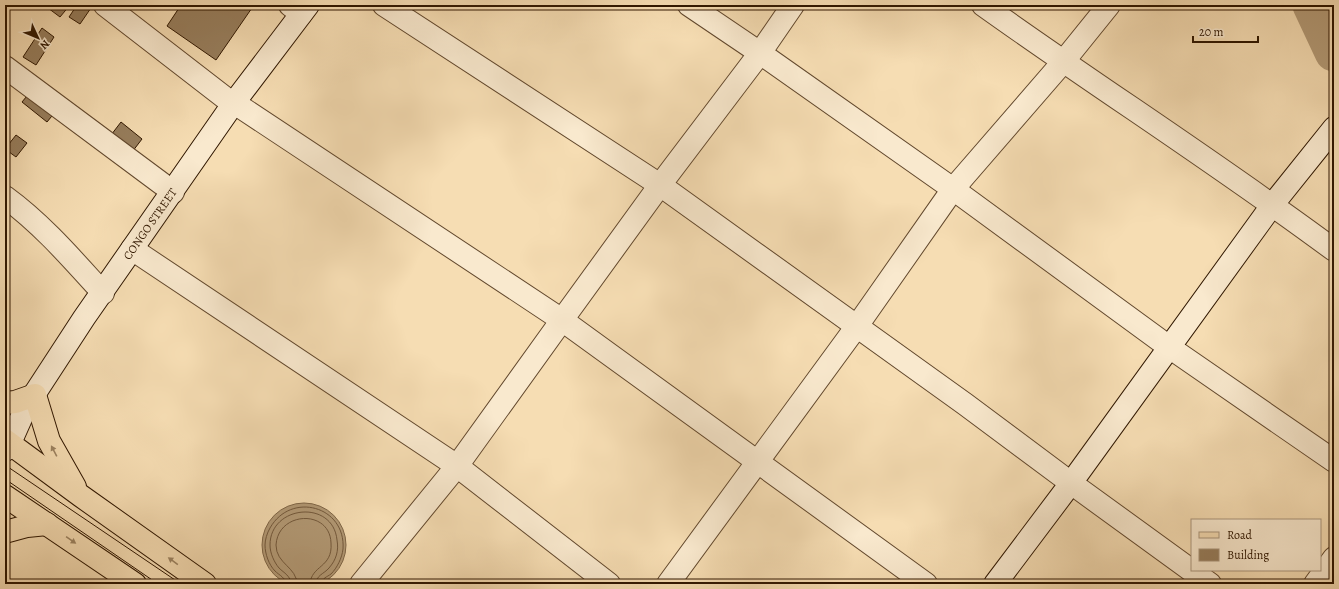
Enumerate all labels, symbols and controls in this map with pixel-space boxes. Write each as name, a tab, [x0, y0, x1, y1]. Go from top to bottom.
north arrow	[18, 18, 58, 58]
scale bar	[1193, 18, 1258, 44]
text: 20 m	[1199, 24, 1223, 40]
text: N	[37, 37, 53, 53]
street label: CONGO STREET	[119, 185, 181, 263]
one-way arrow	[51, 445, 57, 457]
legend	[1191, 519, 1321, 571]
text: Road	[1227, 527, 1253, 543]
one-way arrow	[66, 536, 77, 544]
text: Building	[1227, 547, 1269, 563]
one-way arrow	[168, 557, 178, 565]

